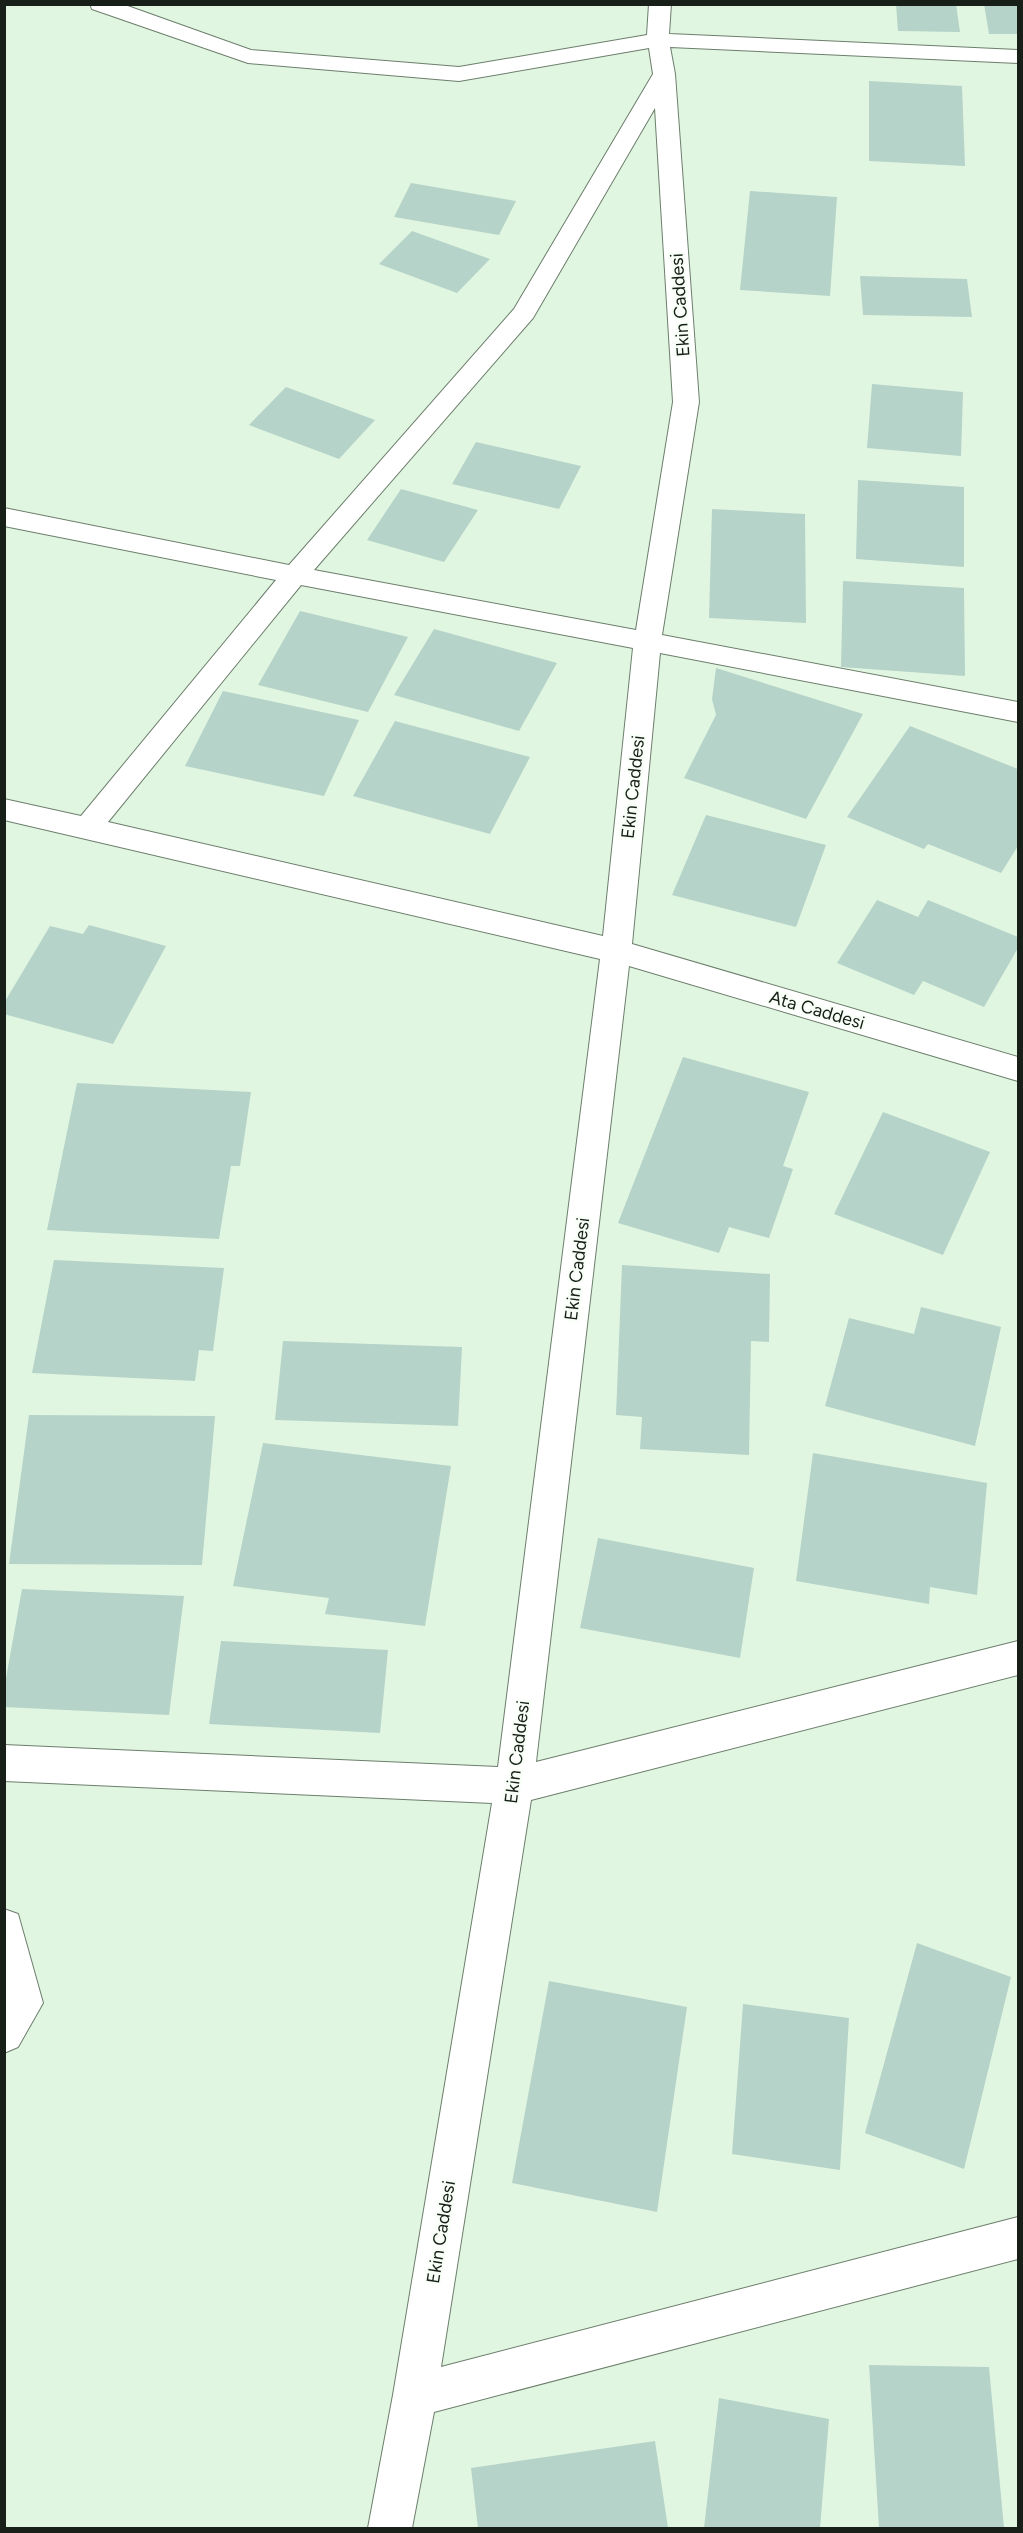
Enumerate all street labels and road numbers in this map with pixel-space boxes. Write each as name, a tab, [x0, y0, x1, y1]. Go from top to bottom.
street label: Ekin Caddesi	[665, 253, 695, 357]
street label: Ekin Caddesi	[617, 734, 649, 840]
street label: Ata Caddesi	[767, 986, 867, 1034]
street label: Ekin Caddesi	[560, 1216, 594, 1322]
street label: Ekin Caddesi	[500, 1699, 534, 1805]
street label: Ekin Caddesi	[422, 2179, 460, 2285]

